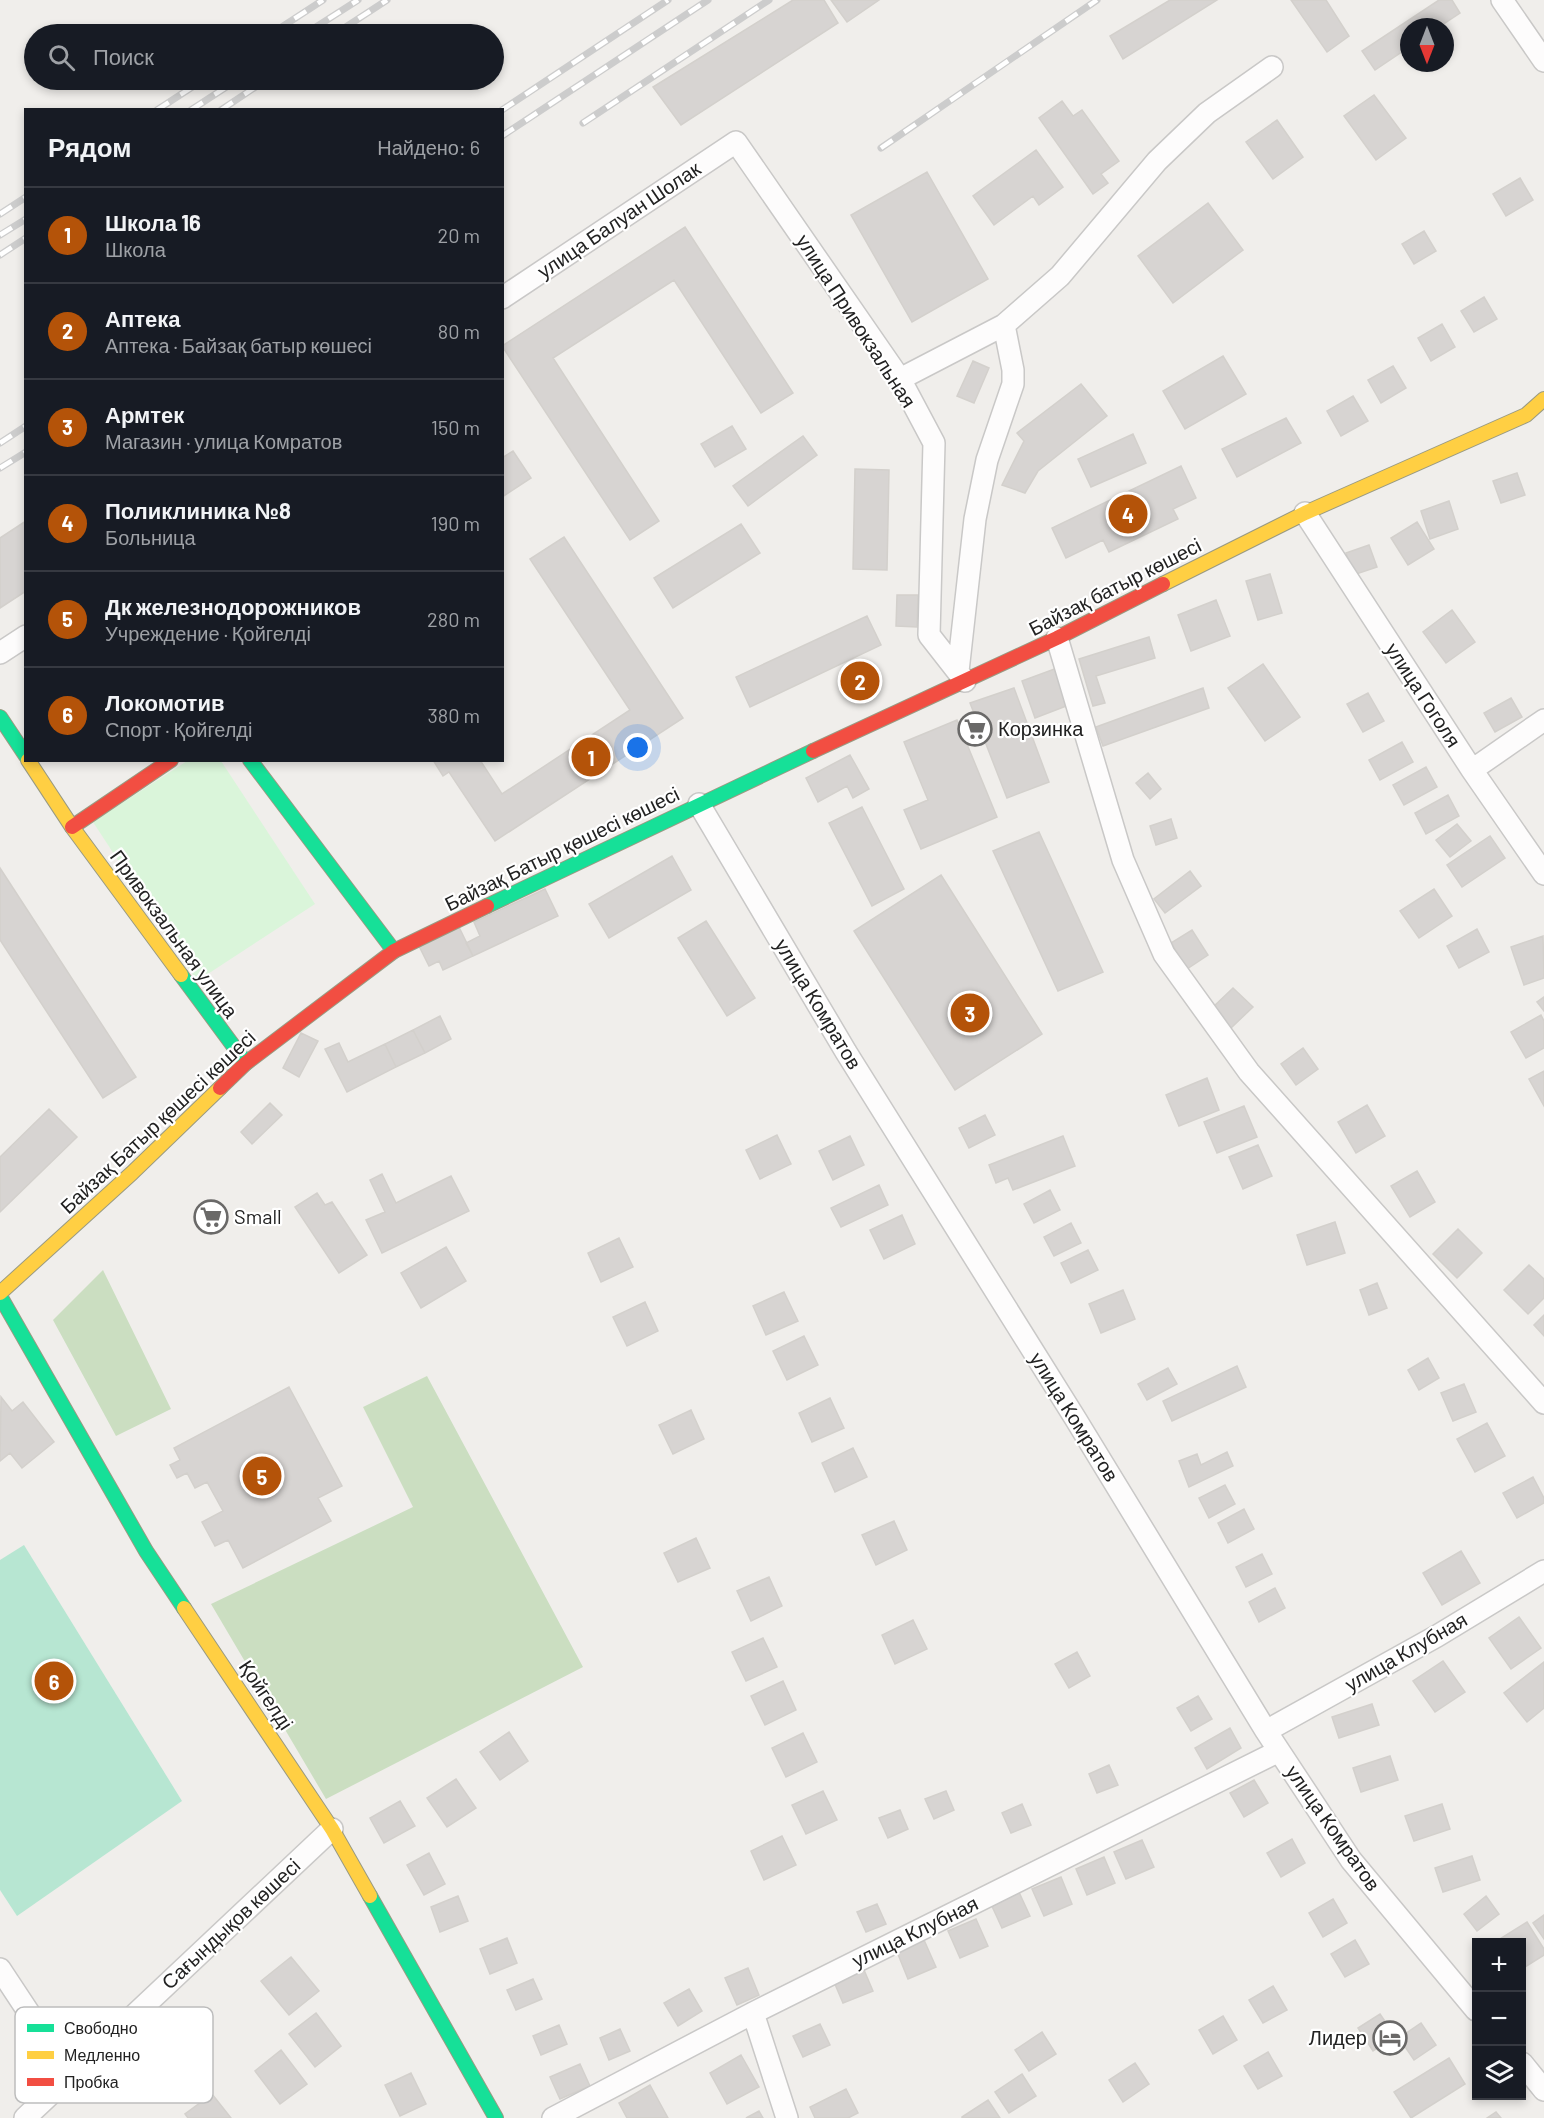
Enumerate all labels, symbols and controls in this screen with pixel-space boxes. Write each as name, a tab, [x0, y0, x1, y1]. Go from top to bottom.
north arrow	[1400, 18, 1454, 72]
search box	[24, 24, 504, 90]
icon: search	[45, 41, 78, 74]
text: Поиск	[93, 43, 154, 69]
text: Рядом	[48, 131, 131, 162]
text: Найдено: 6	[377, 135, 480, 159]
street label: улица Балуан Шолак	[532, 156, 705, 283]
text: Школа 16	[105, 209, 201, 235]
text: 1	[64, 223, 71, 247]
text: 20 m	[437, 223, 480, 247]
street label: улица Привокзальная	[792, 229, 922, 412]
text: Школа	[105, 237, 166, 261]
text: Аптека	[105, 305, 180, 331]
text: 2	[62, 319, 73, 343]
text: 80 m	[438, 319, 480, 343]
text: Аптека · Байзақ батыр көшесі	[105, 333, 372, 357]
text: Армтек	[105, 401, 184, 427]
text: 3	[62, 415, 73, 439]
text: 150 m	[431, 415, 480, 439]
text: Магазин · улица Комратов	[105, 429, 342, 453]
pin: 4	[1108, 492, 1148, 536]
text: Поликлиника №8	[105, 497, 291, 523]
text: 4	[61, 511, 74, 535]
text: 190 m	[431, 511, 480, 535]
text: Больница	[105, 525, 196, 549]
street label: Байзақ батыр көшесі	[1024, 532, 1205, 640]
text: Дк железнодорожников	[105, 593, 361, 619]
text: 5	[62, 607, 73, 631]
text: 280 m	[427, 607, 480, 631]
text: Учреждение · Қойгелді	[105, 621, 311, 645]
street label: улица Гоголя	[1381, 638, 1466, 751]
pin: 2	[840, 658, 880, 704]
text: Локомотив	[105, 689, 224, 715]
text: 6	[62, 703, 73, 727]
text: 380 m	[427, 703, 480, 727]
supermarket icon: Корзинка	[957, 711, 993, 747]
place label: Корзинка	[998, 716, 1084, 740]
text: Спорт · Қойгелді	[105, 717, 252, 741]
your location	[623, 733, 652, 762]
pin: 1	[572, 734, 610, 780]
street label: Байзақ Батыр қөшесі көшесі	[440, 781, 683, 915]
street label: Привокзальная улица	[106, 845, 244, 1023]
street label: улица Комратов	[770, 934, 867, 1073]
pin: 3	[950, 990, 990, 1036]
street label: Байзақ Батыр қөшесі көшесі	[55, 1025, 260, 1218]
supermarket icon: Small	[193, 1199, 229, 1235]
place label: Small	[234, 1204, 282, 1228]
street label: улица Комратов	[1025, 1347, 1124, 1486]
pin: 5	[242, 1454, 282, 1498]
street label: улица Клубная	[1340, 1606, 1471, 1696]
street label: Қойгелді	[235, 1655, 299, 1734]
pin: 6	[34, 1658, 74, 1704]
street label: улица Комратов	[1282, 1760, 1386, 1895]
street label: Сағындықов көшесі	[156, 1853, 305, 1994]
street label: улица Клубная	[848, 1890, 981, 1972]
map controls	[1472, 1938, 1526, 2100]
button: +	[1472, 1938, 1526, 1992]
button: −	[1472, 1992, 1526, 2046]
legend	[15, 2007, 213, 2103]
text: Свободно	[64, 2018, 138, 2037]
hotel icon: Лидер	[1372, 2020, 1408, 2056]
place label: Лидер	[1309, 2025, 1367, 2049]
text: Медленно	[64, 2045, 140, 2064]
button: layers	[1472, 2046, 1526, 2100]
text: Пробка	[64, 2072, 119, 2091]

